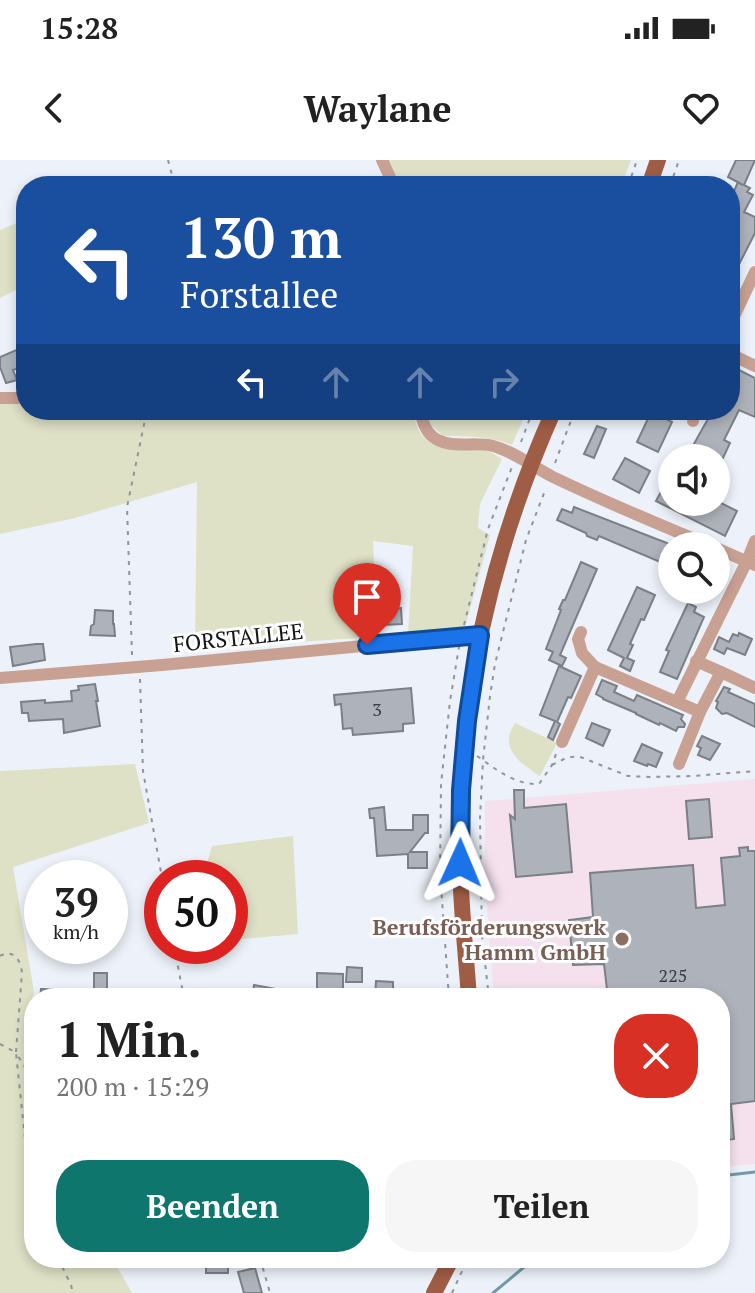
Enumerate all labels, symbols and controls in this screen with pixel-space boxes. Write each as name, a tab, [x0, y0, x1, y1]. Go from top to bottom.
text: 15:28	[40, 8, 118, 48]
text: Waylane	[303, 85, 452, 132]
icon: back	[32, 86, 76, 130]
icon: heart	[679, 86, 723, 130]
text: 130 m	[180, 200, 342, 274]
icon: left	[48, 208, 152, 312]
text: Forstallee	[180, 271, 338, 318]
icon: left	[230, 360, 274, 404]
icon: ahead	[314, 360, 358, 404]
icon: ahead	[398, 360, 442, 404]
icon: right	[482, 360, 526, 404]
map controls	[658, 444, 730, 604]
button: sound	[658, 444, 730, 516]
button: search	[658, 532, 730, 604]
pin	[333, 563, 401, 645]
icon: arrive	[345, 575, 389, 619]
street label: FORSTALLEE	[171, 616, 305, 658]
house number: 3	[372, 697, 382, 721]
position arrow	[418, 821, 502, 905]
speed limit sign: 50	[144, 860, 248, 964]
text: 39	[53, 875, 99, 928]
place label: Berufsförderungswerk Hamm GmbH	[373, 912, 606, 966]
text: km/h	[53, 918, 99, 945]
marker: Berufsförderungswerk Hamm GmbH	[613, 930, 631, 948]
house number: 225	[659, 963, 687, 987]
text: 1 Min.	[56, 1007, 202, 1071]
button: close	[614, 1014, 698, 1098]
text: 200 m · 15:29	[56, 1069, 209, 1103]
button: Beenden	[56, 1160, 369, 1252]
button: Teilen	[385, 1160, 698, 1252]

